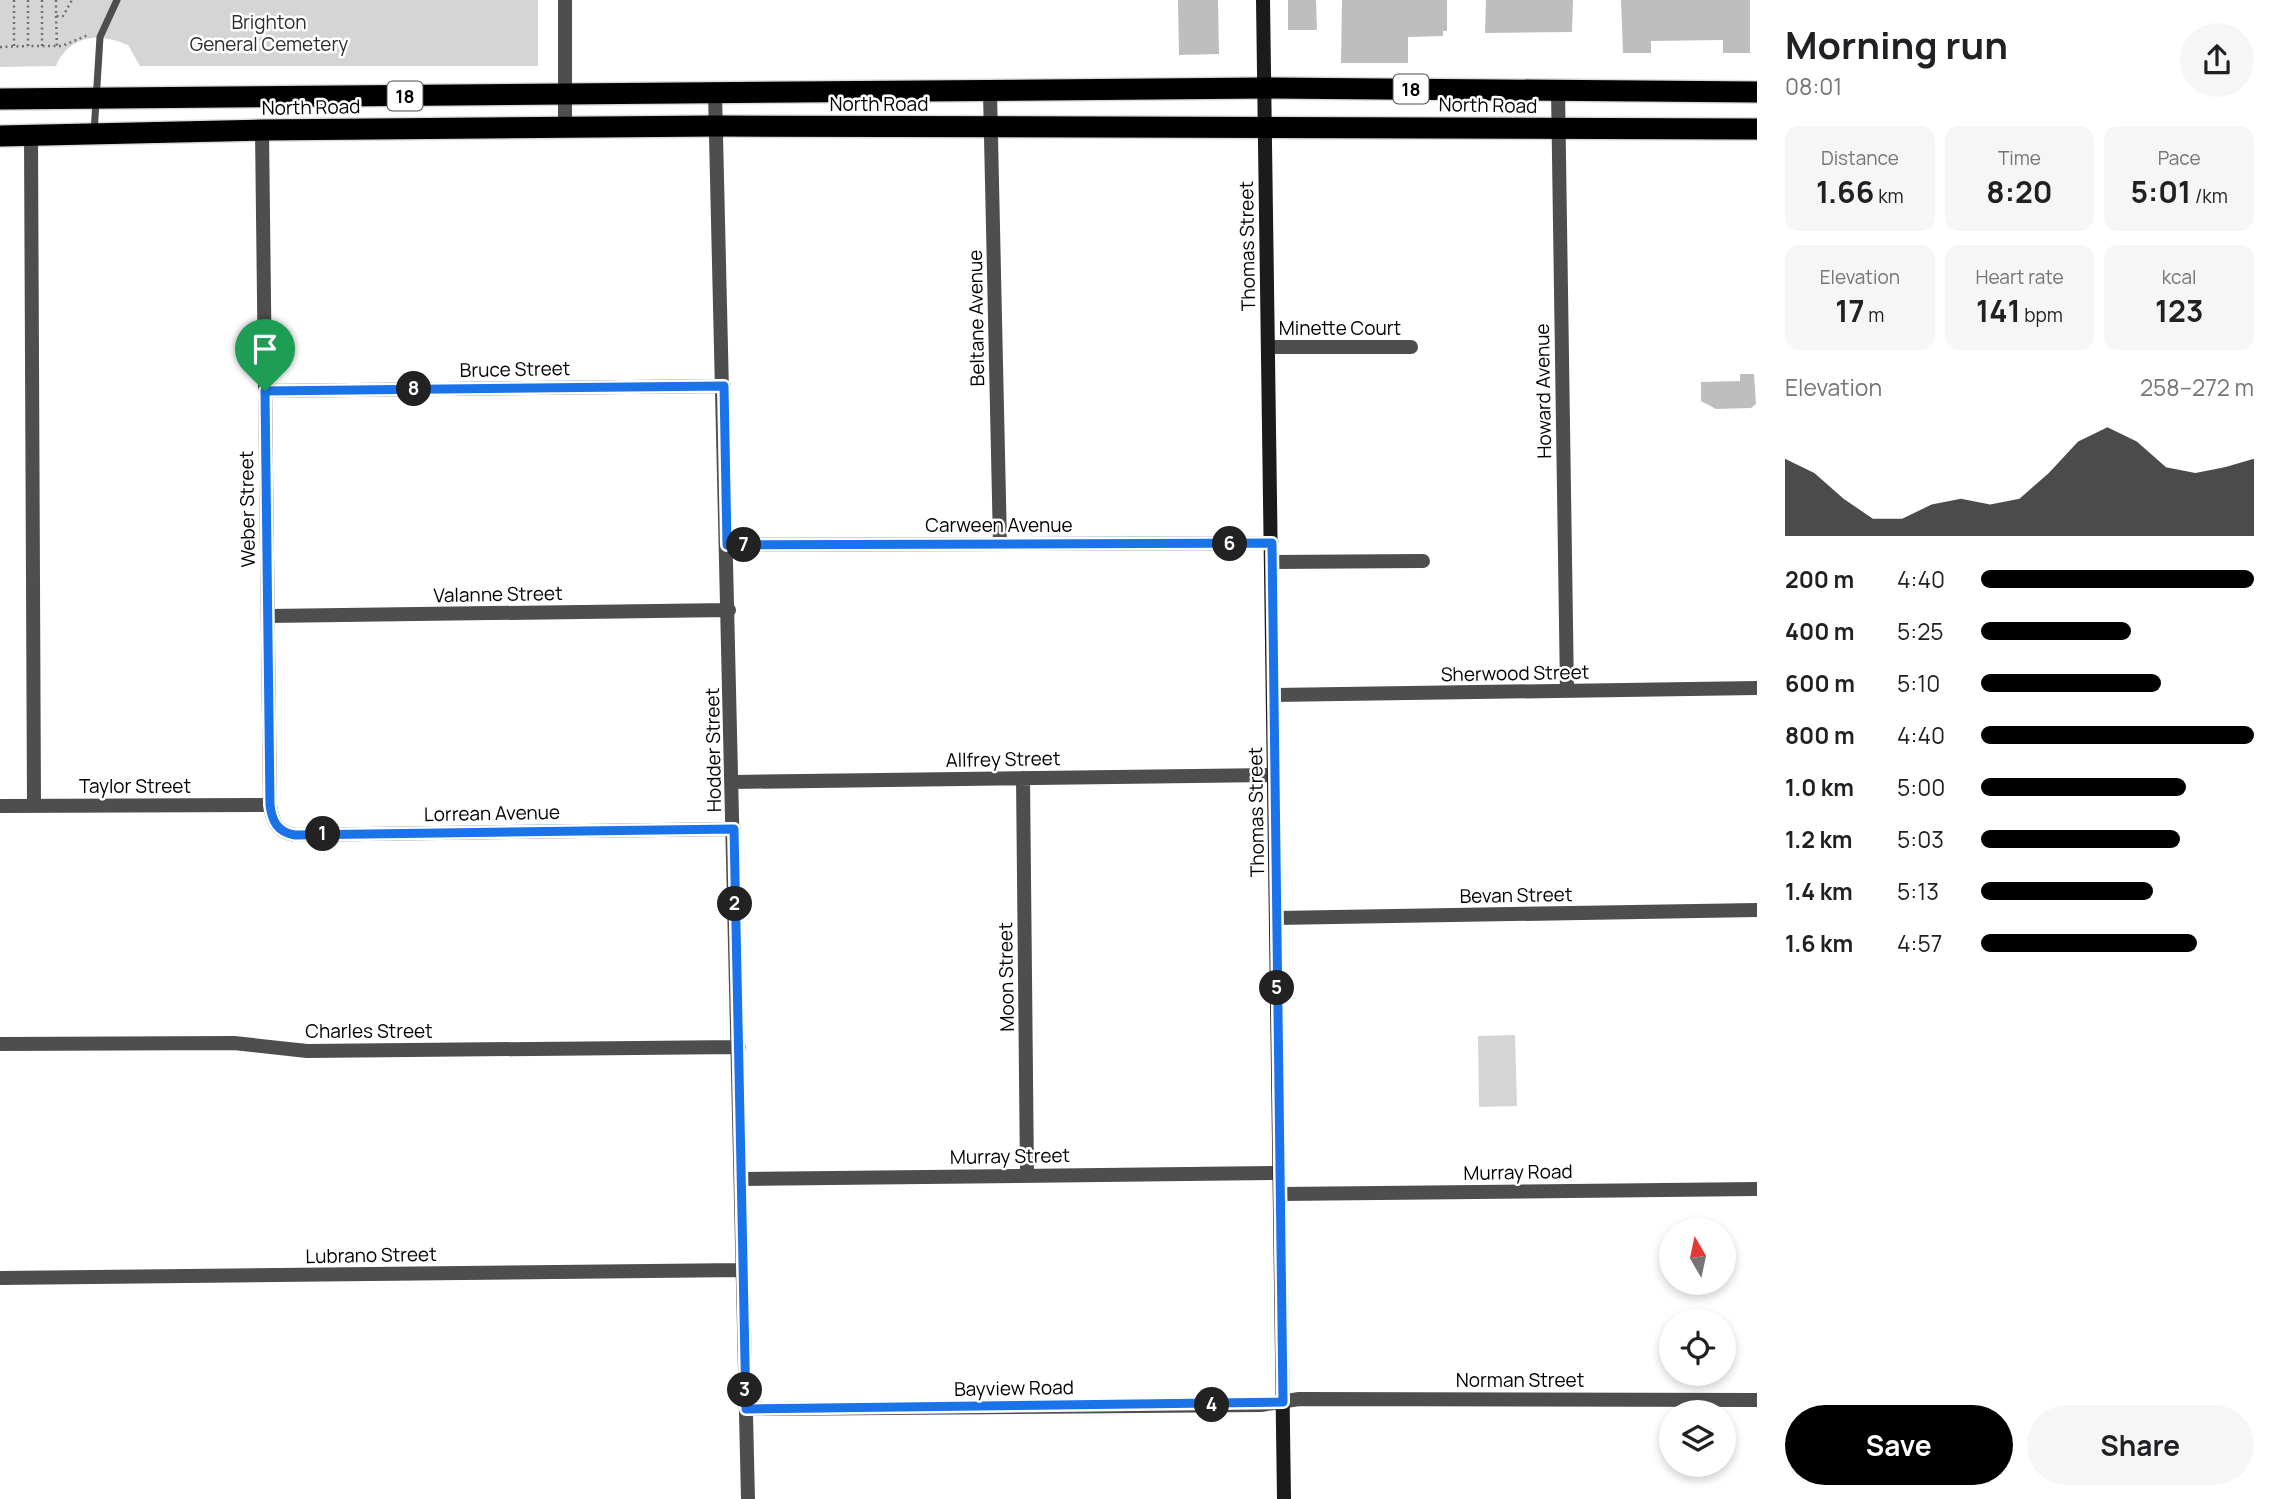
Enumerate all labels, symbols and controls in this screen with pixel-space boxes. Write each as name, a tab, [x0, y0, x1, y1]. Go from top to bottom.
park label: Brighton General Cemetery	[190, 9, 348, 57]
text: Morning run	[1785, 18, 2008, 70]
button: share	[2180, 23, 2254, 97]
text: 08:01	[1785, 70, 1842, 102]
road number: 18	[1394, 74, 1428, 104]
road number: 18	[388, 82, 422, 110]
street label: North Road	[830, 91, 928, 117]
street label: North Road	[1438, 91, 1538, 119]
street label: North Road	[261, 93, 361, 121]
text: Distance	[1821, 145, 1899, 171]
text: Time	[1998, 145, 2041, 171]
text: Pace	[2158, 145, 2201, 171]
text: 1.66	[1816, 171, 1874, 212]
text: 8:20	[1986, 171, 2053, 212]
text: 5:01	[2130, 171, 2191, 212]
street label: Thomas Street	[1233, 181, 1261, 311]
text: km	[1874, 183, 1904, 209]
text: /km	[2191, 183, 2228, 209]
street label: Beltane Avenue	[962, 250, 990, 386]
text: Elevation	[1820, 264, 1900, 290]
text: Heart rate	[1975, 264, 2064, 290]
text: kcal	[2162, 264, 2197, 290]
text: 17	[1835, 290, 1864, 331]
text: 141	[1976, 290, 2021, 331]
text: 123	[2155, 290, 2203, 331]
text: m	[1864, 302, 1884, 328]
text: bpm	[2021, 302, 2063, 328]
street label: Minette Court	[1279, 315, 1401, 341]
pin	[235, 319, 295, 391]
street label: Howard Avenue	[1529, 323, 1557, 459]
icon: arrive	[246, 330, 284, 368]
street label: Bruce Street	[459, 355, 571, 383]
text: Elevation	[1785, 371, 1882, 403]
text: 258–272 m	[2140, 371, 2254, 403]
pin: 8	[396, 372, 432, 406]
text: 8	[408, 375, 419, 401]
street label: Weber Street	[233, 451, 261, 567]
street label: Carween Avenue	[925, 512, 1073, 538]
pin: 6	[1212, 526, 1248, 562]
pin: 7	[726, 528, 762, 562]
text: 6	[1224, 530, 1235, 556]
text: 7	[738, 531, 749, 557]
text: 200 m	[1785, 563, 1854, 595]
text: 4:40	[1897, 563, 1945, 595]
street label: Valanne Street	[433, 580, 563, 608]
text: 400 m	[1785, 615, 1855, 647]
text: 5:25	[1897, 615, 1944, 647]
street label: Sherwood Street	[1441, 659, 1589, 687]
text: 600 m	[1785, 667, 1855, 699]
text: 5:10	[1897, 667, 1940, 699]
street label: Hodder Street	[699, 688, 727, 812]
text: 800 m	[1785, 719, 1855, 751]
text: 4:40	[1897, 719, 1945, 751]
street label: Allfrey Street	[945, 745, 1061, 773]
street label: Thomas Street	[1242, 747, 1270, 877]
text: 1.0 km	[1785, 771, 1854, 803]
text: 5:00	[1897, 771, 1945, 803]
street label: Taylor Street	[79, 773, 191, 799]
street label: Lorrean Avenue	[424, 799, 560, 827]
pin: 1	[306, 816, 340, 852]
text: 1	[318, 820, 327, 846]
text: 1.2 km	[1785, 823, 1852, 855]
text: 5:03	[1897, 823, 1944, 855]
text: 1.4 km	[1785, 875, 1853, 907]
text: 5:13	[1897, 875, 1939, 907]
street label: Bevan Street	[1459, 881, 1573, 909]
pin: 2	[718, 886, 752, 922]
text: 2	[729, 890, 740, 916]
street label: Moon Street	[992, 922, 1020, 1032]
text: 1.6 km	[1785, 927, 1853, 959]
text: 4:57	[1897, 927, 1942, 959]
pin: 5	[1260, 970, 1294, 1006]
text: 5	[1271, 974, 1282, 1000]
street label: Charles Street	[305, 1018, 433, 1044]
street label: Murray Street	[950, 1142, 1070, 1170]
street label: Murray Road	[1463, 1158, 1573, 1186]
north arrow	[1659, 1218, 1736, 1295]
map controls	[1659, 1218, 1736, 1477]
street label: Lubrano Street	[305, 1241, 437, 1269]
button: locate	[1659, 1309, 1736, 1386]
street label: Norman Street	[1456, 1367, 1584, 1393]
pin: 3	[728, 1372, 762, 1408]
street label: Bayview Road	[954, 1374, 1074, 1402]
text: 3	[739, 1376, 750, 1402]
pin: 4	[1194, 1388, 1230, 1422]
text: 4	[1206, 1391, 1217, 1417]
button: layers	[1659, 1400, 1736, 1477]
button: Save	[1785, 1405, 2013, 1485]
button: Share	[2027, 1405, 2254, 1485]

